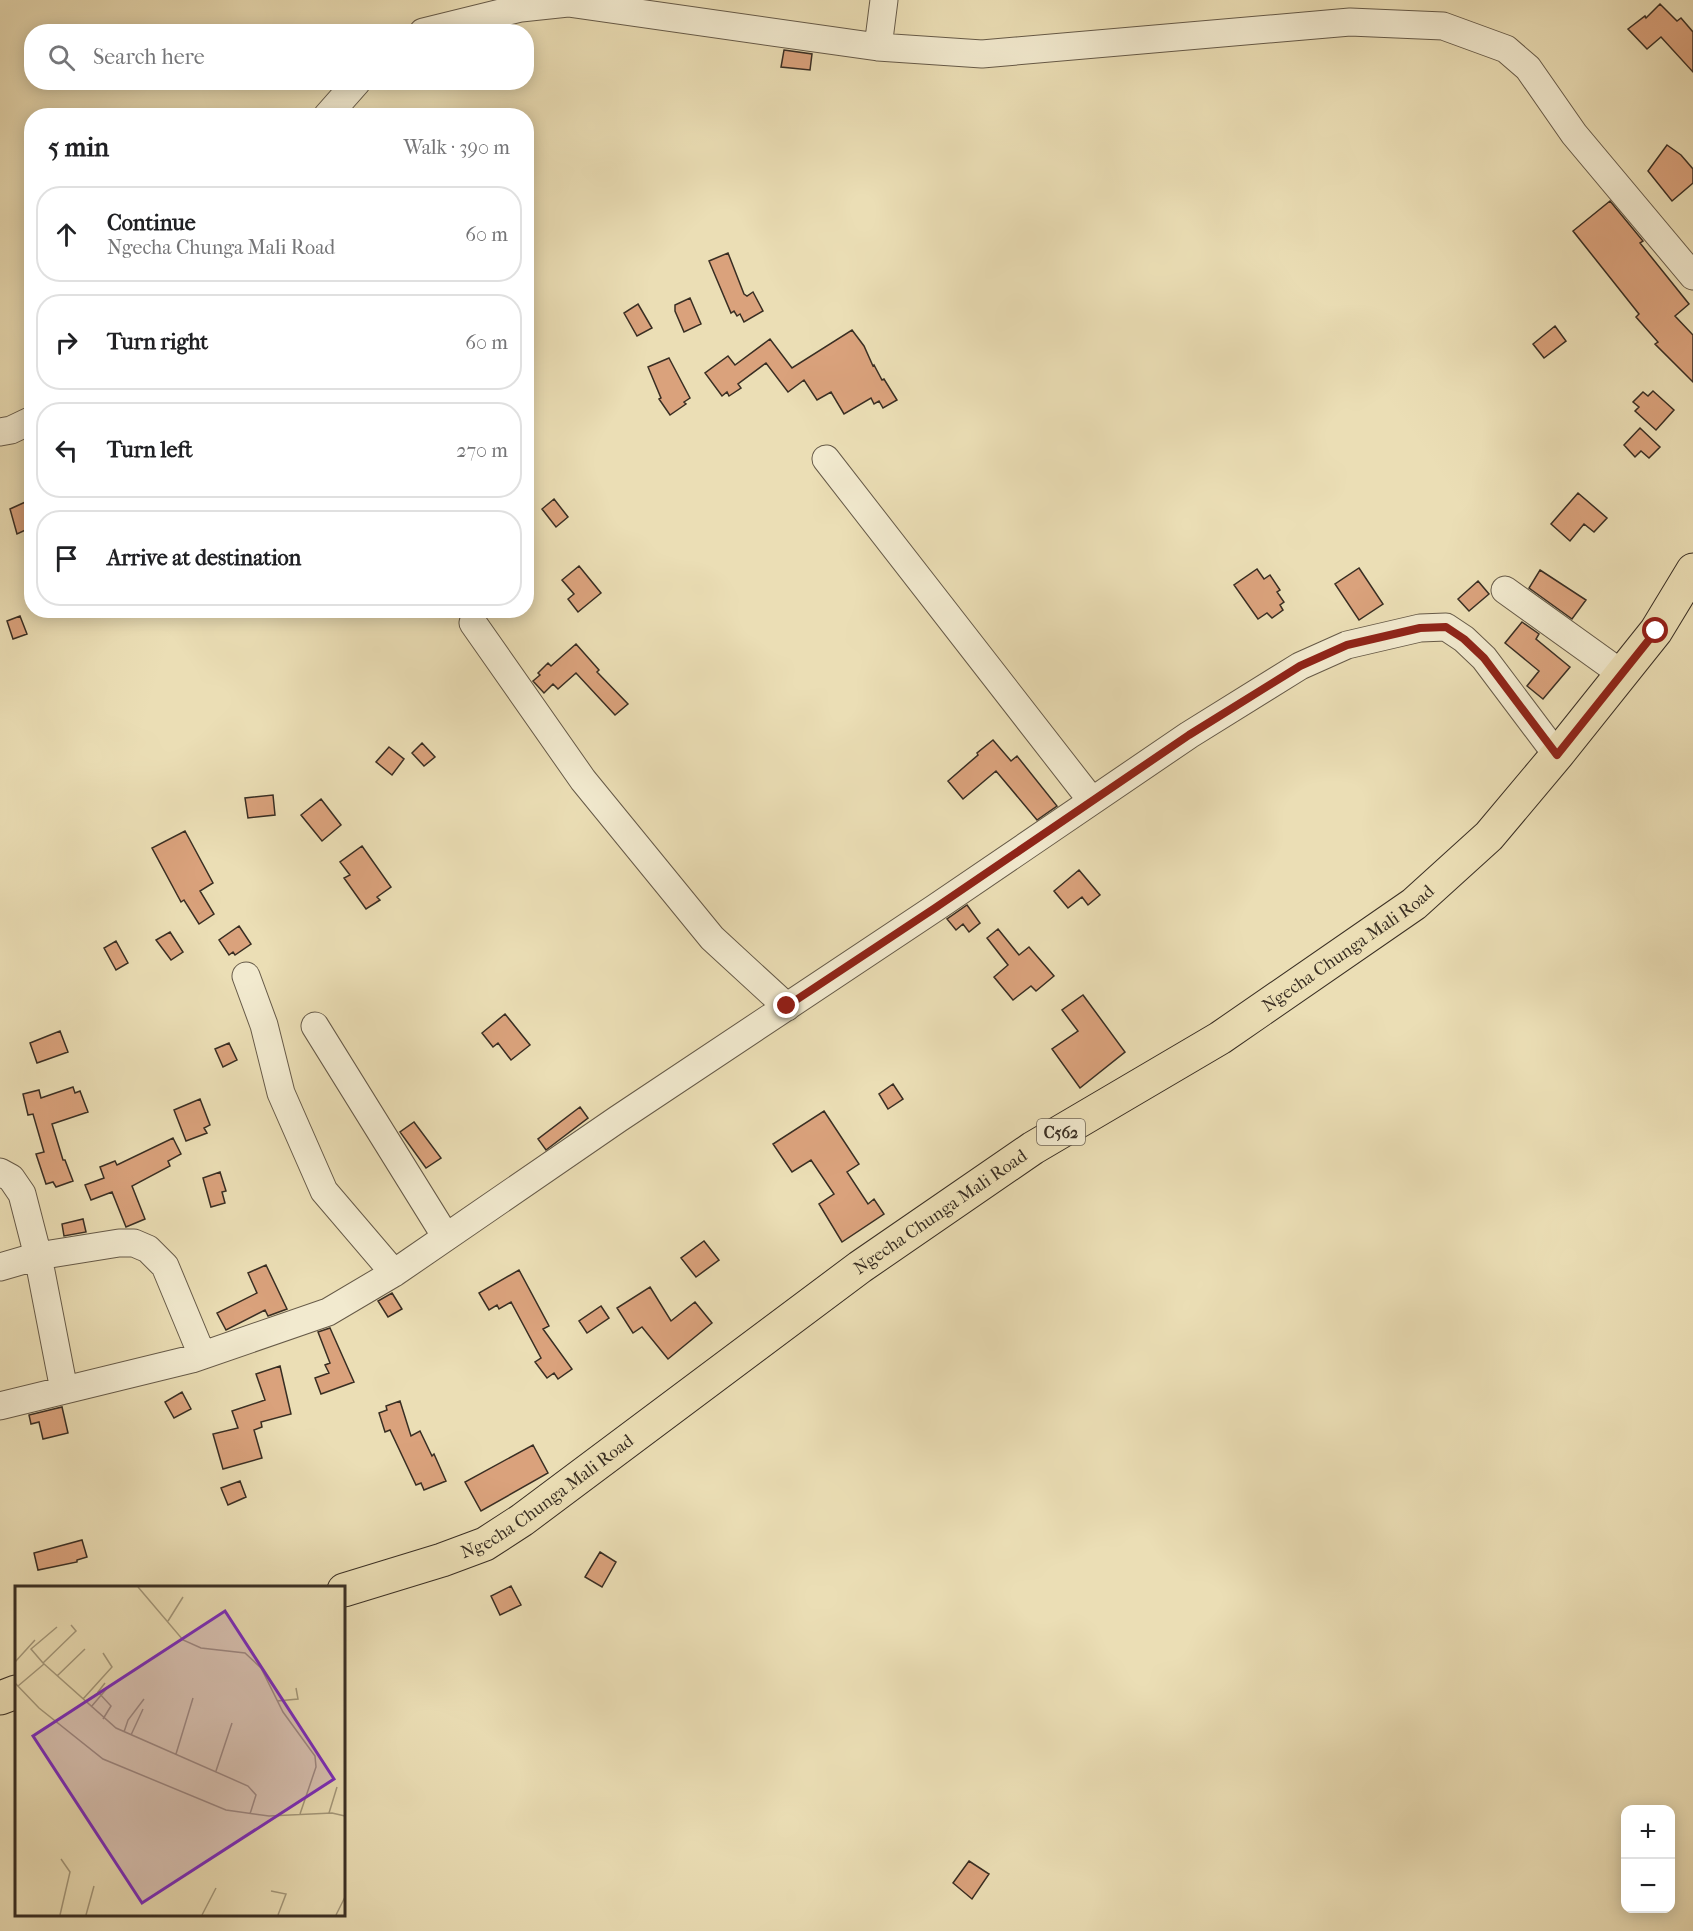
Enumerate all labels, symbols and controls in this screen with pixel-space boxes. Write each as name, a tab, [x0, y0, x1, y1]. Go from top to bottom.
search box	[24, 24, 534, 90]
icon: search	[45, 41, 78, 74]
text: Search here	[93, 44, 205, 70]
text: 5 min	[48, 132, 109, 163]
text: Walk · 390 m	[403, 136, 510, 159]
text: Continue	[107, 210, 196, 236]
icon: ahead	[50, 218, 83, 251]
text: 60 m	[465, 223, 508, 246]
text: Ngecha Chunga Mali Road	[107, 236, 335, 259]
icon: right	[50, 326, 83, 359]
text: Turn right	[107, 329, 208, 355]
text: 60 m	[465, 331, 508, 354]
icon: left	[50, 434, 83, 467]
text: Turn left	[107, 437, 193, 463]
text: 270 m	[456, 439, 508, 462]
icon: arrive	[50, 542, 83, 575]
text: Arrive at destination	[107, 545, 301, 571]
route start	[1642, 617, 1668, 643]
street label: Ngecha Chunga Mali Road	[1258, 880, 1439, 1016]
route end	[773, 992, 799, 1018]
road number: C562	[1037, 1119, 1085, 1145]
street label: Ngecha Chunga Mali Road	[850, 1145, 1031, 1279]
street label: Ngecha Chunga Mali Road	[458, 1430, 638, 1563]
inset map	[15, 1586, 345, 1916]
map controls	[1621, 1805, 1675, 1913]
button: +	[1621, 1805, 1675, 1859]
button: −	[1621, 1859, 1675, 1913]

